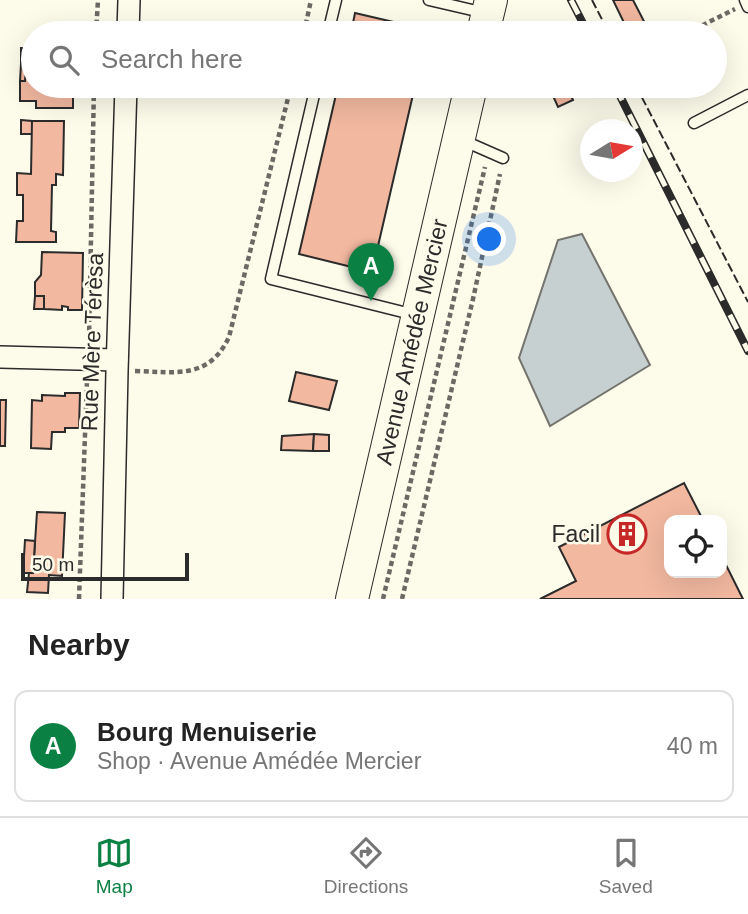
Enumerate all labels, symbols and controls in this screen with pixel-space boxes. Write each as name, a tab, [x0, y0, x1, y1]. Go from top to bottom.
search box	[21, 21, 727, 98]
icon: search	[45, 41, 83, 79]
text: Search here	[101, 44, 243, 74]
north arrow	[580, 119, 643, 182]
street label: Avenue Amédée Mercier	[370, 216, 454, 468]
your location	[472, 222, 506, 256]
pin: A	[348, 243, 394, 301]
street label: Rue Mère Térèsa	[76, 252, 108, 432]
building icon: Facil	[606, 513, 648, 555]
map controls	[664, 515, 727, 578]
button: locate	[664, 515, 727, 578]
place label: Facil	[551, 521, 600, 547]
scale bar	[21, 550, 189, 582]
text: 50 m	[32, 554, 74, 575]
text: Nearby	[28, 628, 130, 661]
text: Bourg Menuiserie	[97, 717, 317, 747]
text: A	[45, 733, 61, 759]
text: 40 m	[667, 733, 718, 759]
text: Shop · Avenue Amédée Mercier	[97, 748, 421, 774]
tab: Map	[95, 834, 133, 898]
tab: Directions	[324, 834, 408, 898]
tab: Saved	[599, 834, 653, 898]

